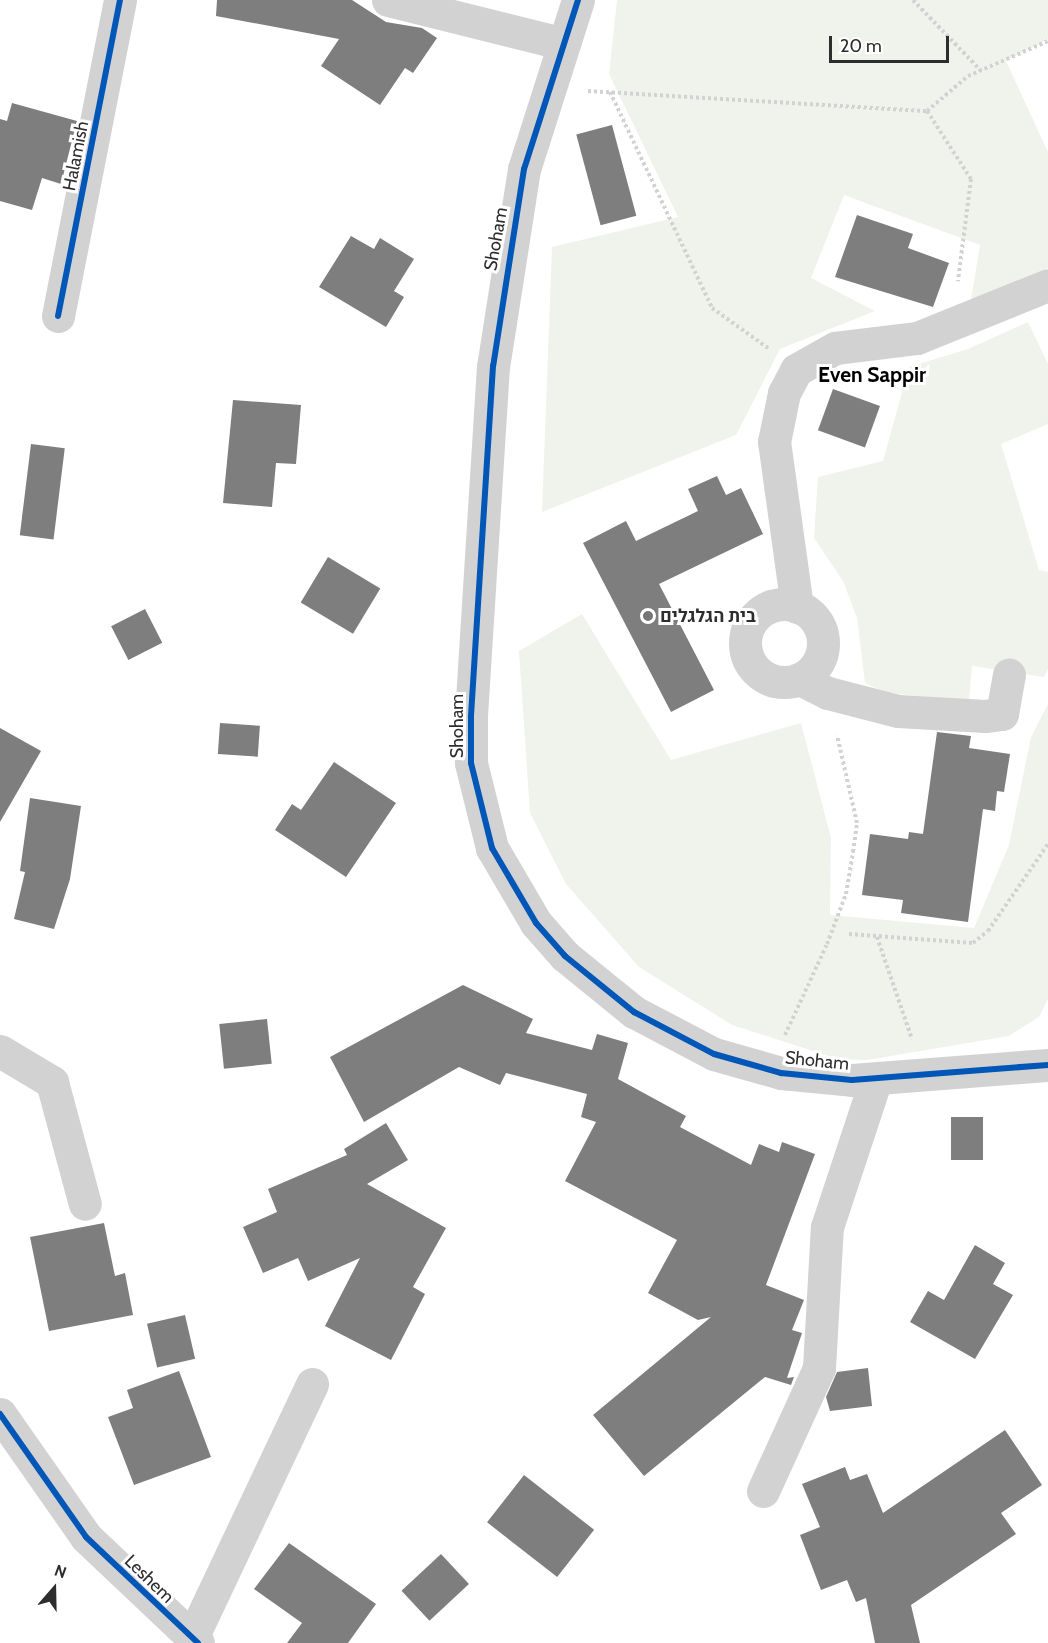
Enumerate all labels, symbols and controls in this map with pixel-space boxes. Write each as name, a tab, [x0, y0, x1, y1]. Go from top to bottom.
scale bar	[832, 24, 952, 62]
text: 20 m	[840, 35, 882, 57]
street label: Halamish	[59, 119, 93, 193]
street label: Shoham	[480, 205, 512, 273]
district label: Even Sappir	[818, 362, 926, 388]
place label: בית הגלגלים	[660, 605, 756, 627]
marker: בית הגלגלים	[641, 609, 655, 623]
street label: Shoham	[446, 694, 468, 758]
street label: Shoham	[784, 1047, 850, 1075]
street label: Leshem	[120, 1550, 178, 1608]
north arrow	[24, 1559, 84, 1619]
text: N	[52, 1561, 69, 1582]

